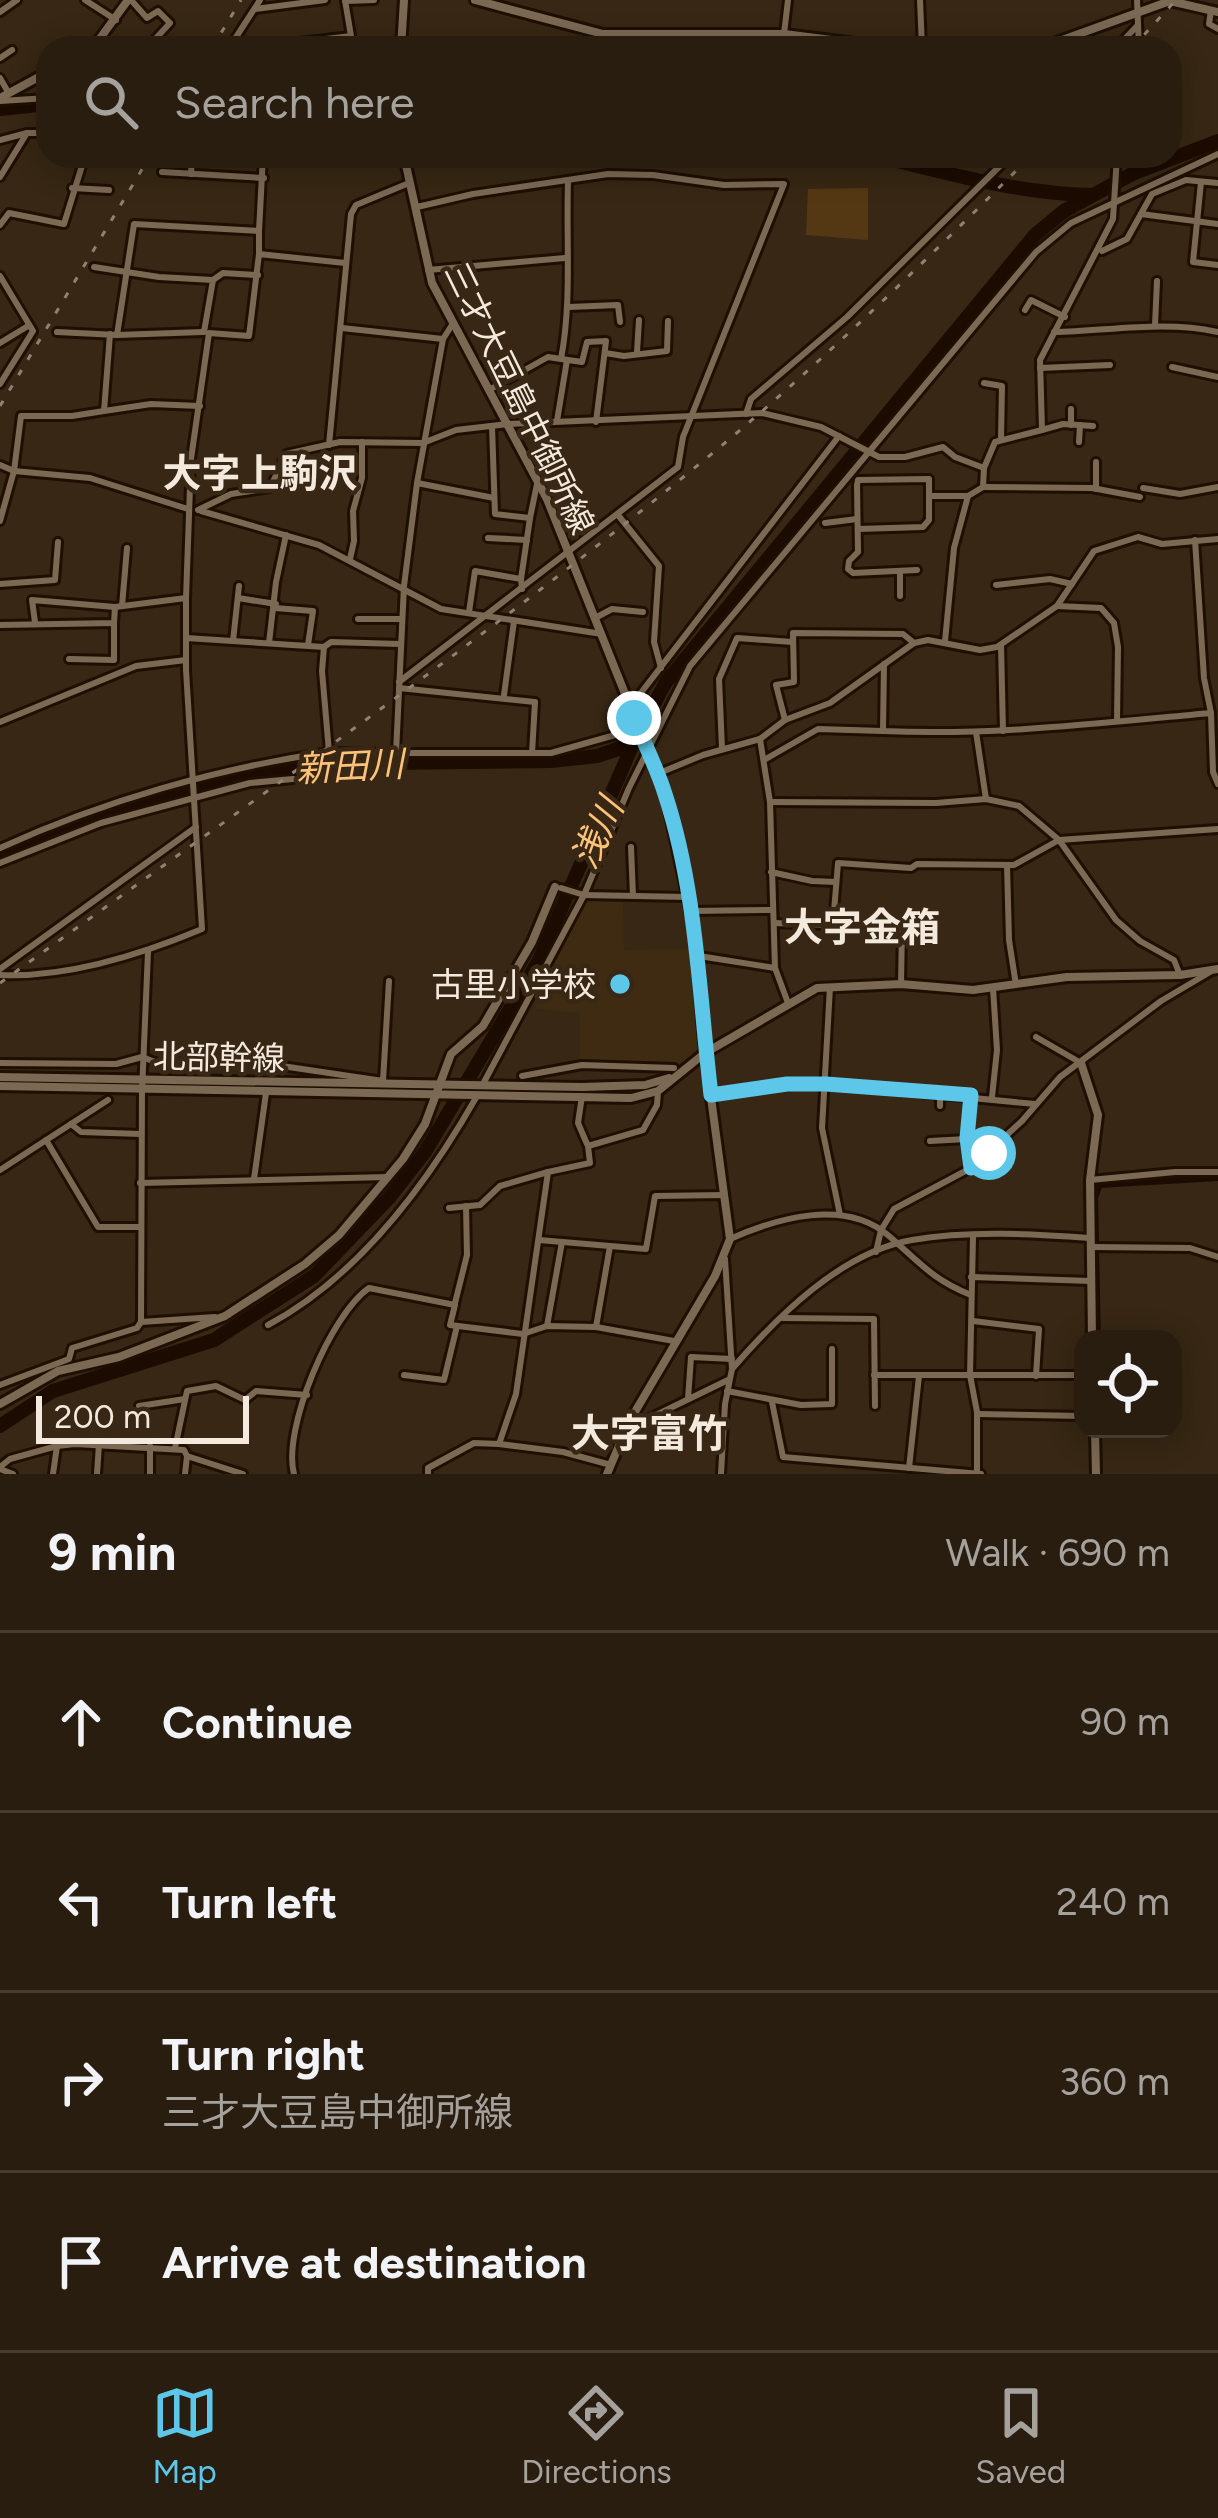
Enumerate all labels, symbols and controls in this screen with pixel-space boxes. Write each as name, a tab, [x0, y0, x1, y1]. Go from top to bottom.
search box	[36, 36, 1182, 168]
icon: search	[78, 69, 144, 135]
text: Search here	[174, 75, 414, 129]
street label: 三才大豆島中御所線	[437, 256, 602, 540]
district label: 大字上駒沢	[162, 450, 358, 497]
route end	[607, 691, 661, 745]
water label: 新田川	[295, 742, 409, 791]
water label: 浅川	[563, 788, 634, 875]
district label: 大字金箱	[784, 904, 940, 951]
place label: 古里小学校	[431, 965, 596, 1004]
marker: 古里小学校	[607, 971, 633, 997]
street label: 北部幹線	[153, 1037, 285, 1078]
route start	[962, 1126, 1016, 1180]
map controls	[1074, 1330, 1182, 1438]
button: locate	[1074, 1330, 1182, 1438]
scale bar	[36, 1390, 249, 1443]
text: 200 m	[54, 1397, 151, 1436]
district label: 大字富竹	[571, 1410, 727, 1457]
text: 9 min	[48, 1522, 177, 1583]
text: Walk · 690 m	[946, 1529, 1170, 1576]
icon: ahead	[48, 1689, 114, 1755]
text: Continue	[162, 1695, 352, 1749]
text: 90 m	[1080, 1698, 1170, 1745]
icon: left	[48, 1869, 114, 1935]
text: Turn left	[162, 1875, 337, 1929]
text: 240 m	[1056, 1878, 1170, 1925]
text: Turn right	[162, 2027, 365, 2081]
icon: right	[48, 2049, 114, 2115]
text: 360 m	[1059, 2058, 1170, 2105]
text: 三才大豆島中御所線	[162, 2089, 513, 2136]
icon: arrive	[48, 2229, 114, 2295]
text: Arrive at destination	[162, 2235, 586, 2289]
tab: Map	[152, 2380, 218, 2491]
tab: Directions	[521, 2380, 672, 2491]
tab: Saved	[975, 2380, 1066, 2491]

